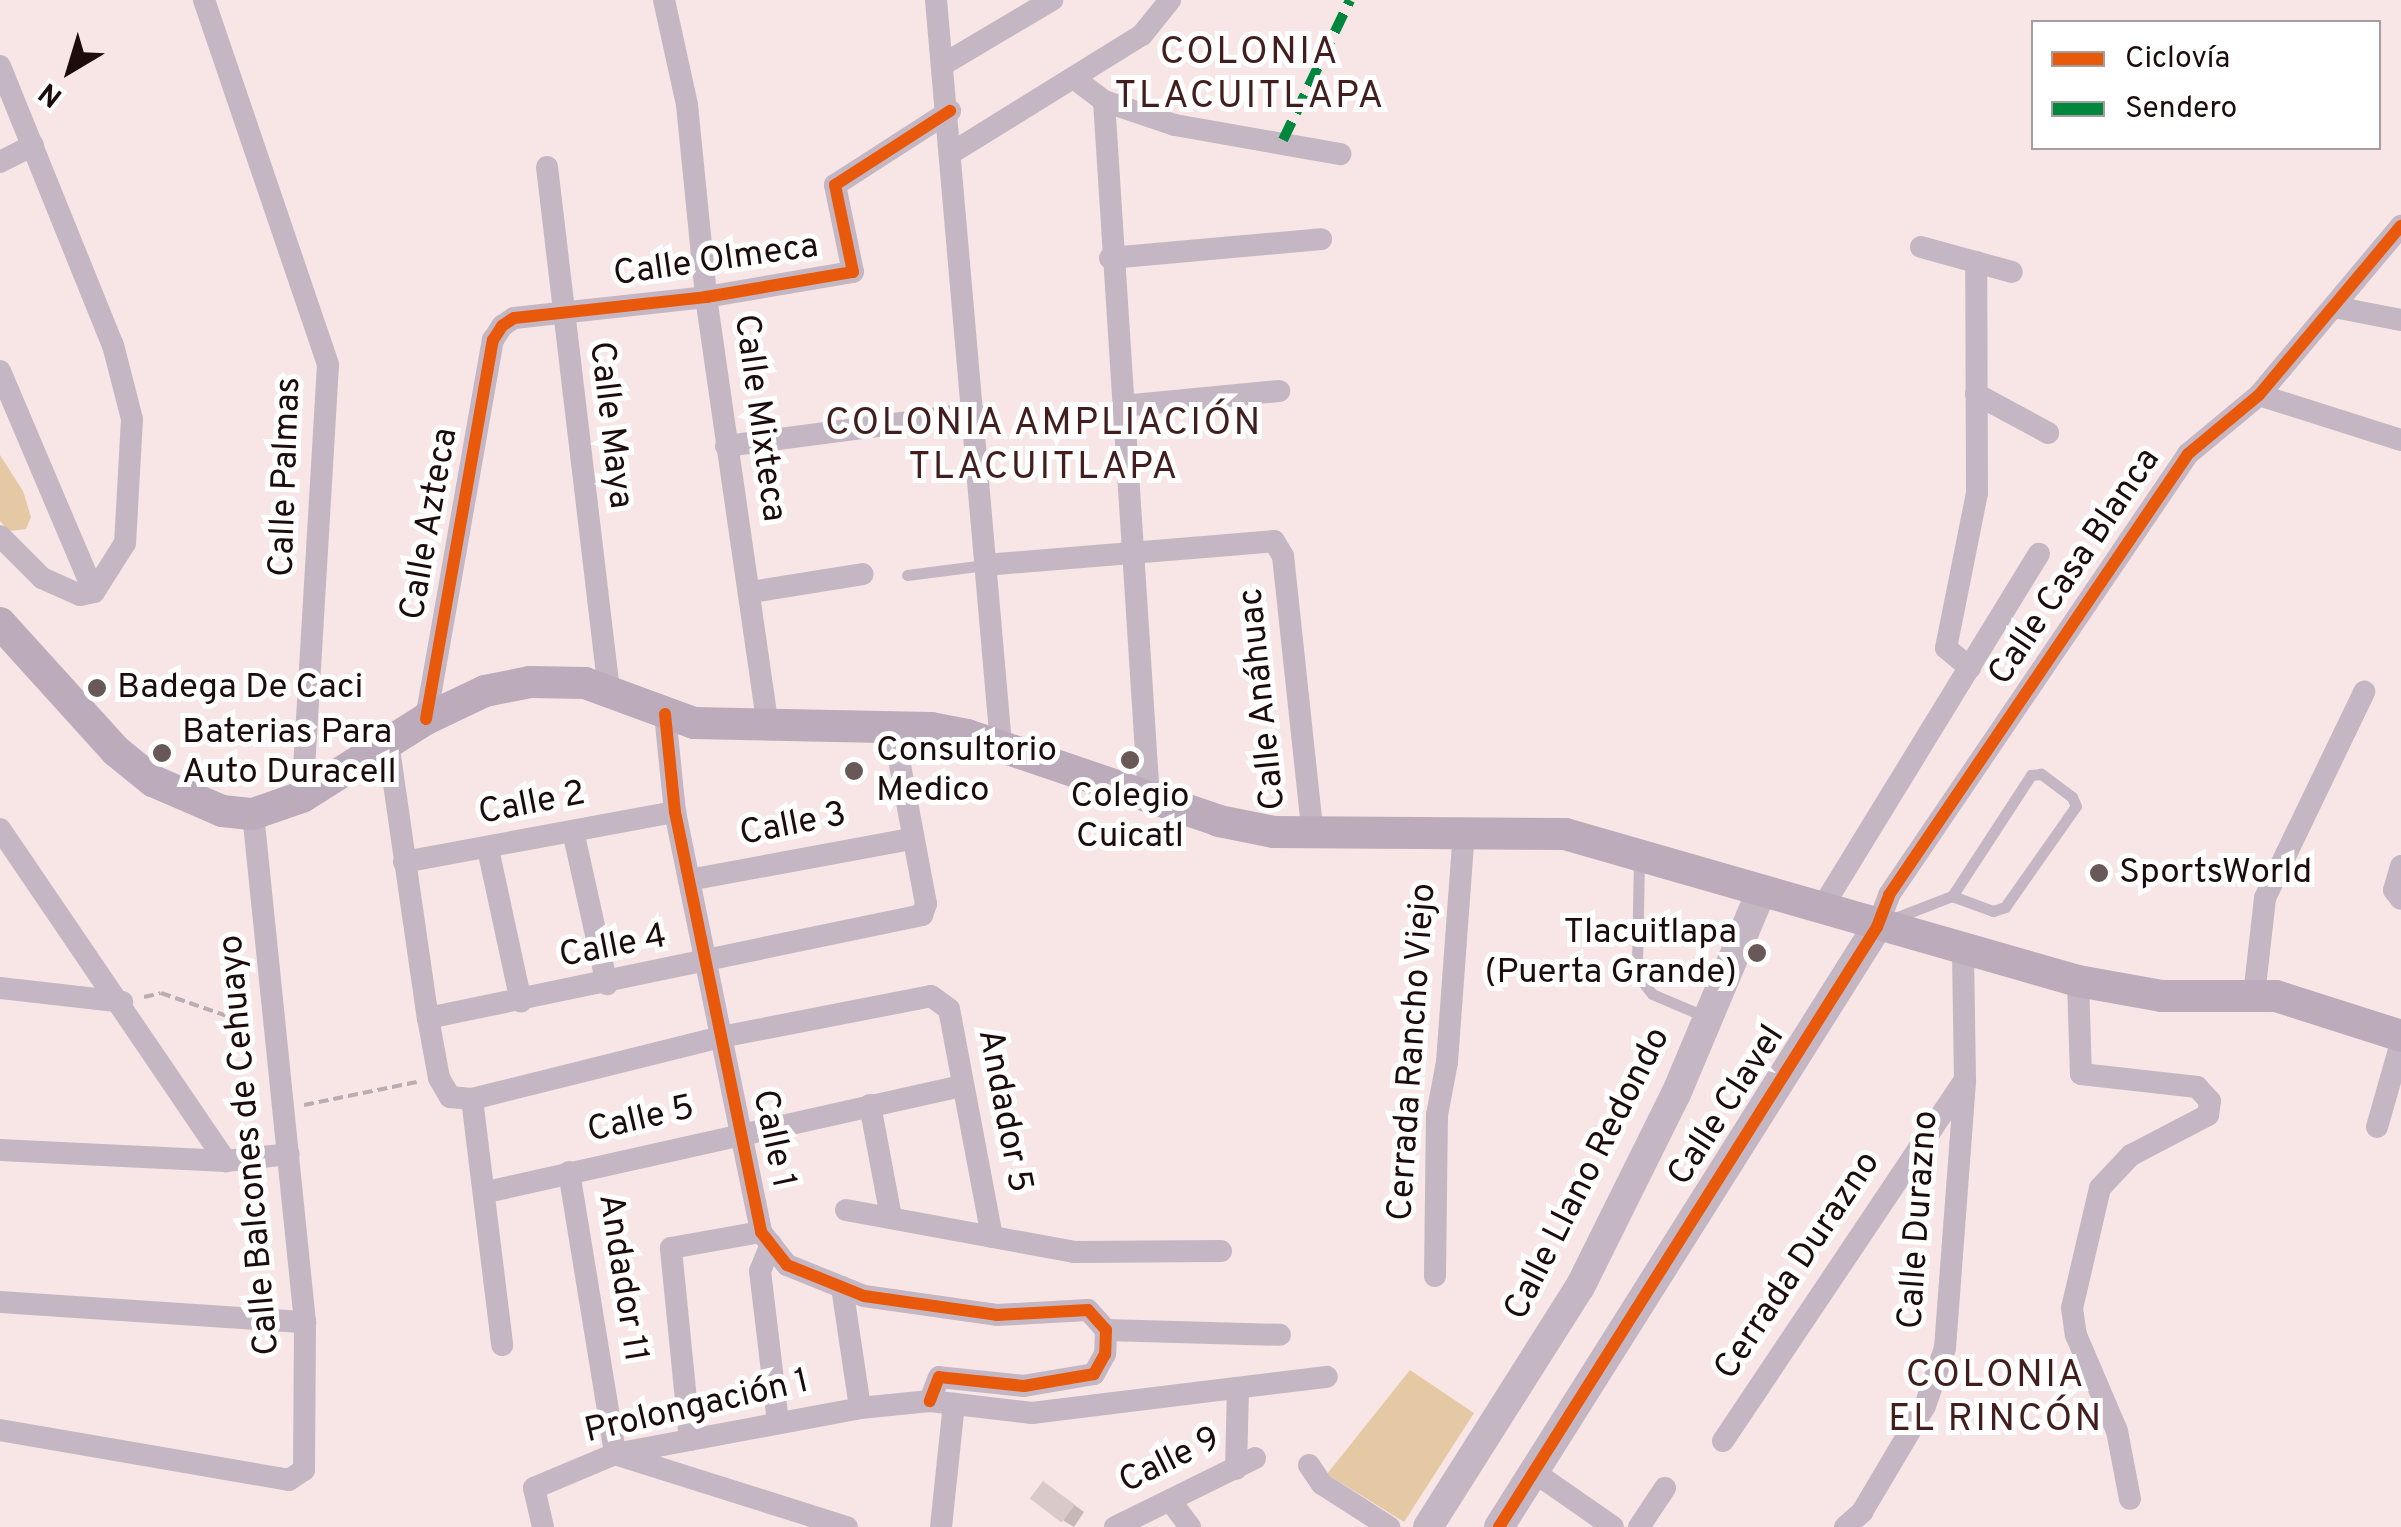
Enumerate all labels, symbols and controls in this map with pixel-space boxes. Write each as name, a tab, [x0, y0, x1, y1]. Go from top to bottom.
north arrow	[20, 20, 120, 120]
legend	[2031, 20, 2381, 150]
district label: COLONIA TLACUITLAPA	[1114, 31, 1386, 120]
text: Ciclovía	[2125, 41, 2230, 78]
text: N	[33, 73, 71, 114]
text: Sendero	[2125, 91, 2237, 128]
street label: Calle Olmeca	[611, 226, 821, 296]
street label: Calle Mixteca	[724, 312, 794, 524]
street label: Calle Maya	[579, 339, 641, 511]
street label: Calle Palmas	[262, 376, 310, 578]
district label: COLONIA AMPLIACIÓN TLACUITLAPA	[824, 402, 1264, 492]
street label: Calle Azteca	[392, 424, 468, 624]
street label: Calle Casa Blanca	[1980, 440, 2170, 694]
street label: Calle Anáhuac	[1230, 585, 1296, 813]
place label: Badega De Caci	[117, 667, 363, 709]
marker: Badega De Caci	[86, 677, 108, 699]
place label: Baterias Para Auto Duracell	[182, 712, 397, 794]
place label: Consultorio Medico	[876, 730, 1057, 812]
marker: Baterias Para Auto Duracell	[151, 742, 173, 764]
marker: Colegio Cuicatl	[1119, 749, 1141, 771]
marker: Consultorio Medico	[841, 758, 867, 784]
street label: Calle 2	[475, 773, 589, 835]
place label: Colegio Cuicatl	[1070, 776, 1190, 858]
street label: Calle 3	[736, 794, 850, 856]
place label: SportsWorld	[2119, 852, 2312, 894]
marker: SportsWorld	[2088, 862, 2110, 884]
street label: Cerrada Rancho Viejo	[1380, 881, 1446, 1223]
place label: Tlacuitlapa (Puerta Grande)	[1485, 912, 1737, 994]
street label: Calle 4	[556, 916, 670, 978]
street label: Calle Balcones de Cehuayo	[211, 933, 289, 1357]
marker: Tlacuitlapa (Puerta Grande)	[1746, 942, 1768, 964]
street label: Calle Clavel	[1660, 1018, 1794, 1194]
street label: Calle Llano Redondo	[1496, 1021, 1680, 1327]
street label: Andador 5	[968, 1026, 1040, 1196]
street label: Calle 1	[742, 1086, 804, 1192]
street label: Calle 5	[584, 1087, 698, 1153]
street label: Calle Durazno	[1890, 1109, 1948, 1331]
street label: Cerrada Durazno	[1706, 1144, 1890, 1388]
street label: Andador 11	[588, 1191, 656, 1365]
district label: COLONIA EL RINCÓN	[1888, 1354, 2104, 1444]
street label: Prolongación 1	[581, 1361, 813, 1453]
street label: Calle 9	[1113, 1419, 1227, 1503]

